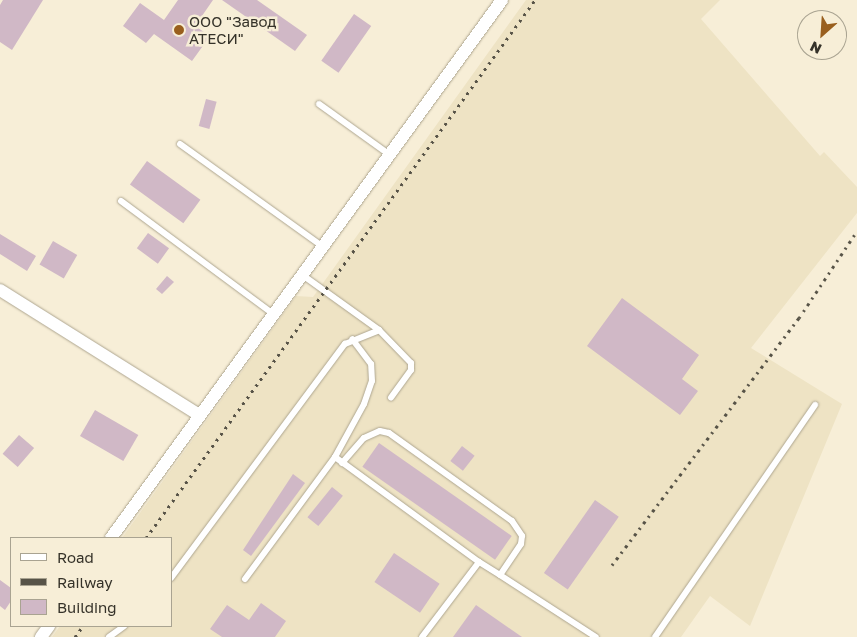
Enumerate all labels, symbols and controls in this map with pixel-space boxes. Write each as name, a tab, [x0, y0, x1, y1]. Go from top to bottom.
north arrow	[797, 10, 847, 60]
place label: ООО "Завод АТЕСИ"	[189, 12, 276, 47]
marker: ООО "Завод АТЕСИ"	[173, 24, 185, 36]
text: N	[807, 38, 824, 58]
legend	[10, 537, 172, 627]
text: Road	[57, 548, 94, 566]
text: Railway	[57, 573, 113, 591]
text: Building	[57, 598, 117, 616]

